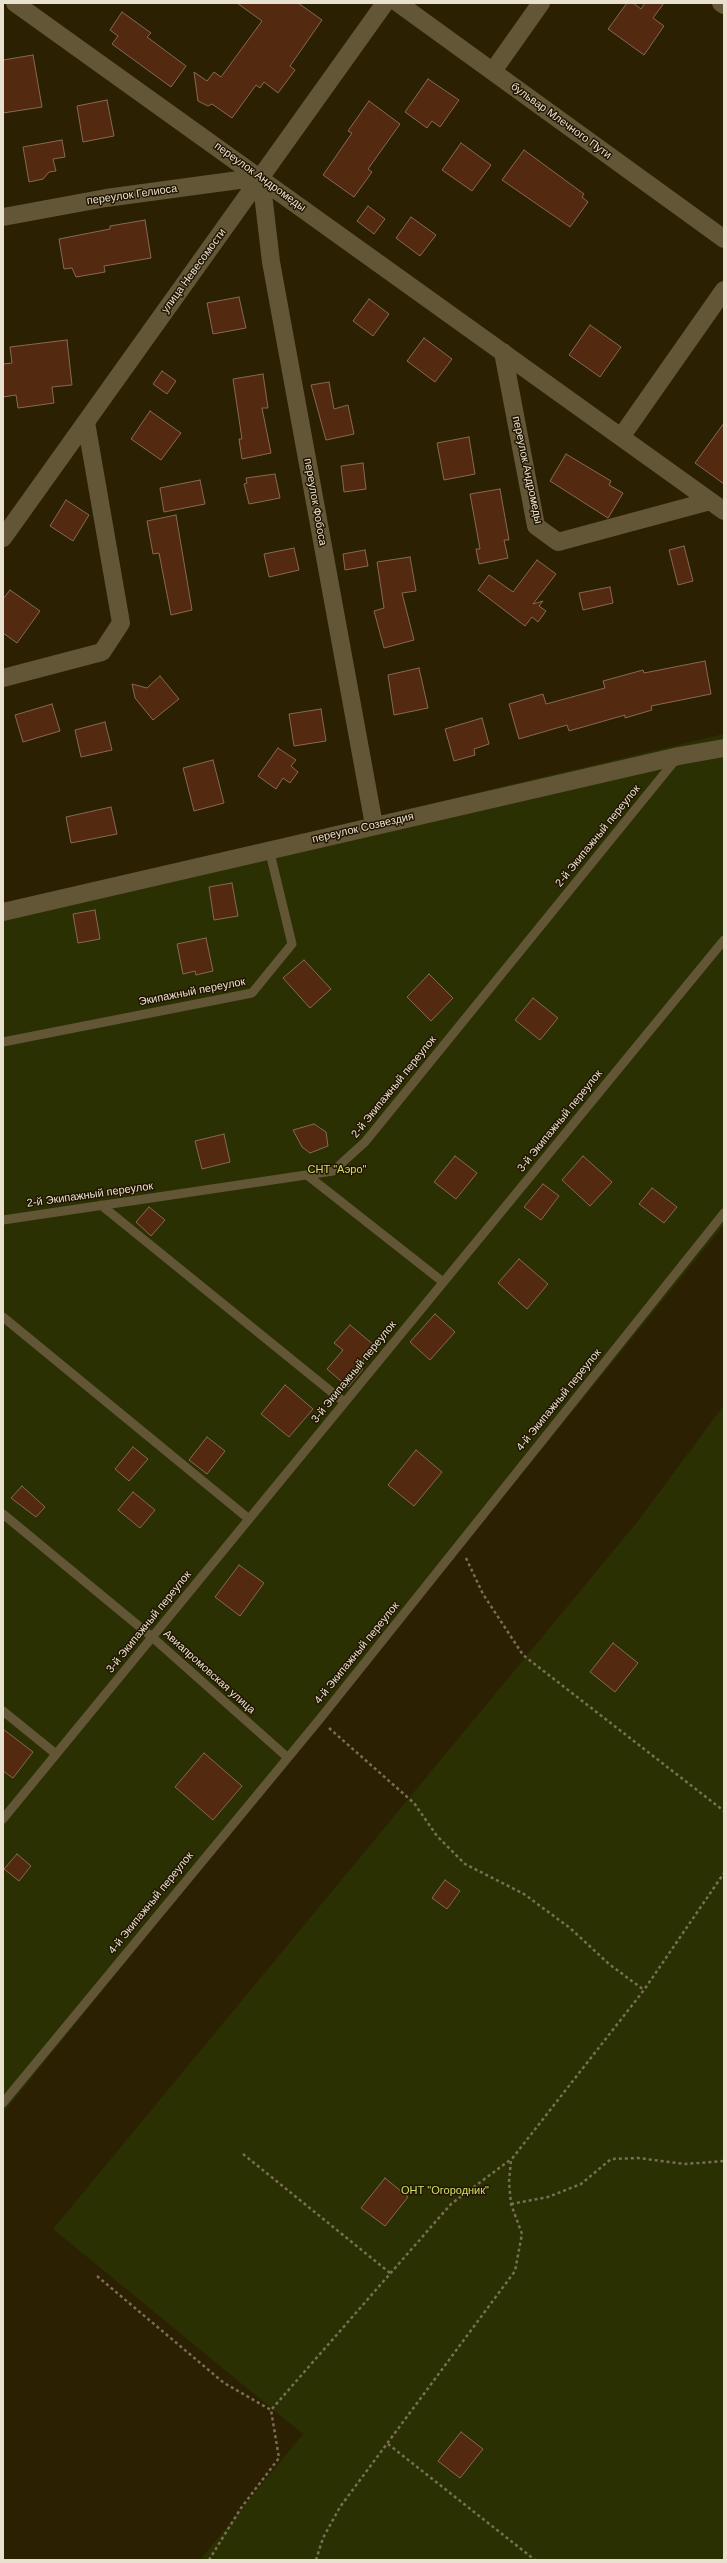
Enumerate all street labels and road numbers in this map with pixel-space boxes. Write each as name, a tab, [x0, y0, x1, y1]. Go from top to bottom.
street label: бульвар Млечного Пути	[508, 80, 614, 162]
street label: переулок Андромеды	[212, 139, 308, 215]
street label: переулок Гелиоса	[86, 182, 178, 208]
street label: улица Невесомости	[159, 226, 229, 316]
street label: переулок Андромеды	[509, 415, 545, 525]
street label: переулок Фобоса	[301, 457, 329, 547]
street label: 2-й Экипажный переулок	[553, 782, 643, 890]
street label: переулок Созвездия	[311, 810, 415, 846]
street label: Экипажный переулок	[138, 975, 246, 1009]
street label: 2-й Экипажный переулок	[349, 1033, 439, 1141]
street label: 3-й Экипажный переулок	[515, 1067, 605, 1175]
street label: 2-й Экипажный переулок	[26, 1180, 154, 1210]
street label: 3-й Экипажный переулок	[309, 1318, 399, 1426]
street label: 4-й Экипажный переулок	[514, 1346, 604, 1454]
street label: 3-й Экипажный переулок	[104, 1568, 194, 1676]
street label: 4-й Экипажный переулок	[312, 1599, 402, 1707]
street label: Авиапромовская улица	[160, 1627, 258, 1717]
street label: 4-й Экипажный переулок	[106, 1849, 196, 1957]

